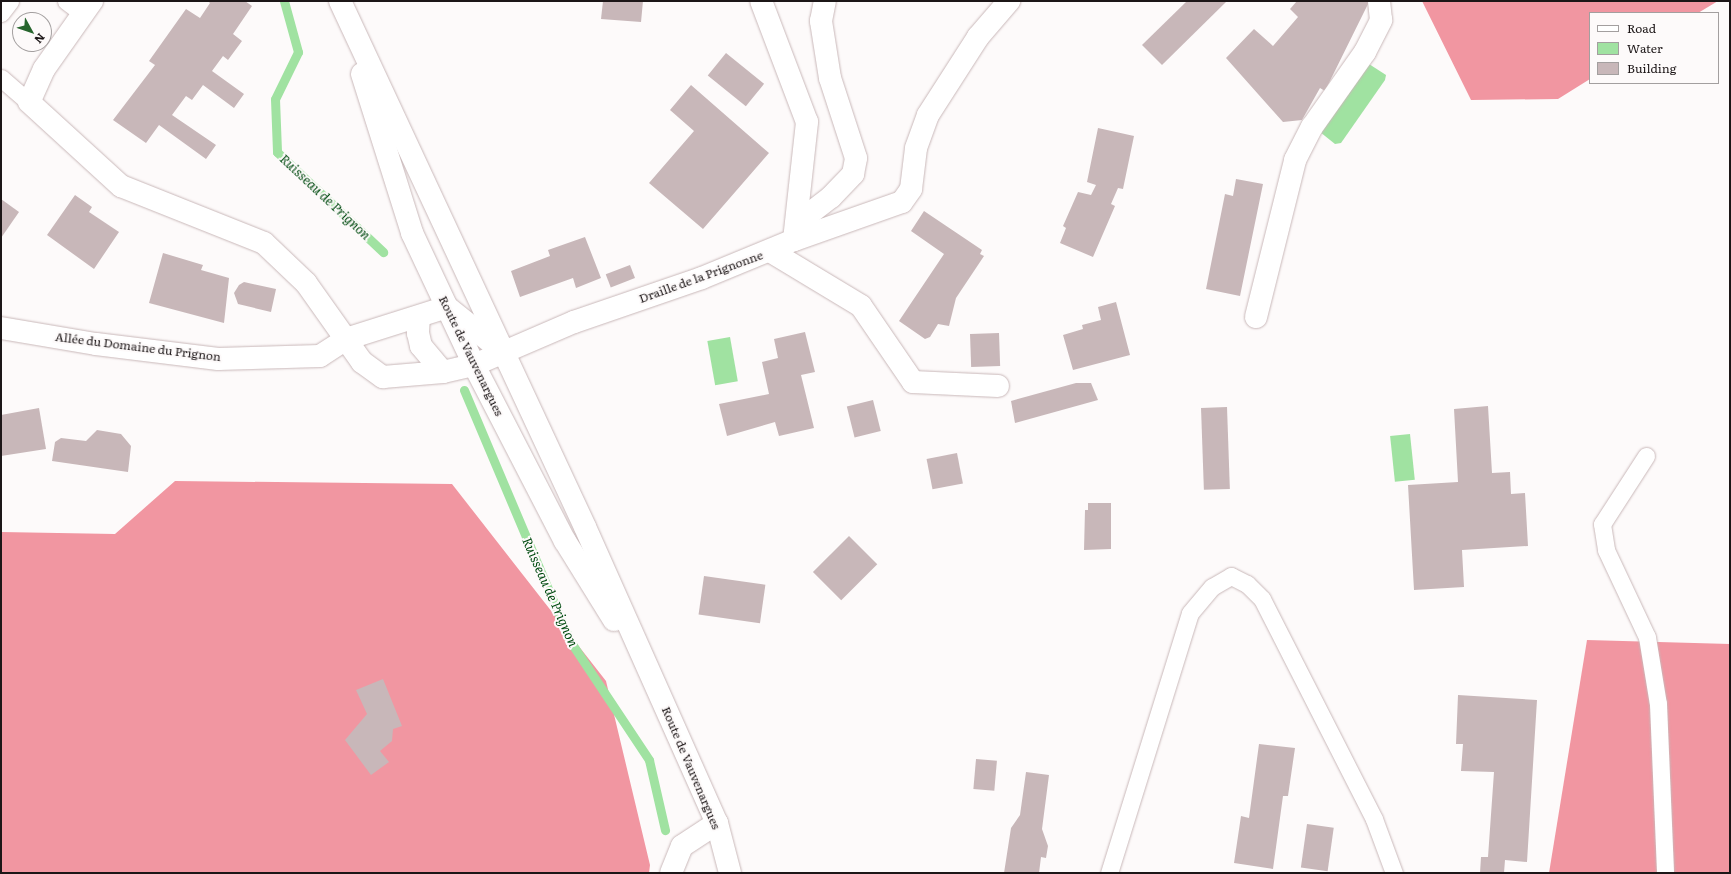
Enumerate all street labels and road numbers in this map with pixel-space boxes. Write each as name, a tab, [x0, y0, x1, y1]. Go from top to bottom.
street label: Draille de la Prignonne	[637, 248, 765, 306]
street label: Route de Vauvenargues	[436, 294, 506, 418]
street label: Allée du Domaine du Prignon	[54, 330, 222, 364]
street label: Route de Vauvenargues	[659, 704, 723, 832]

